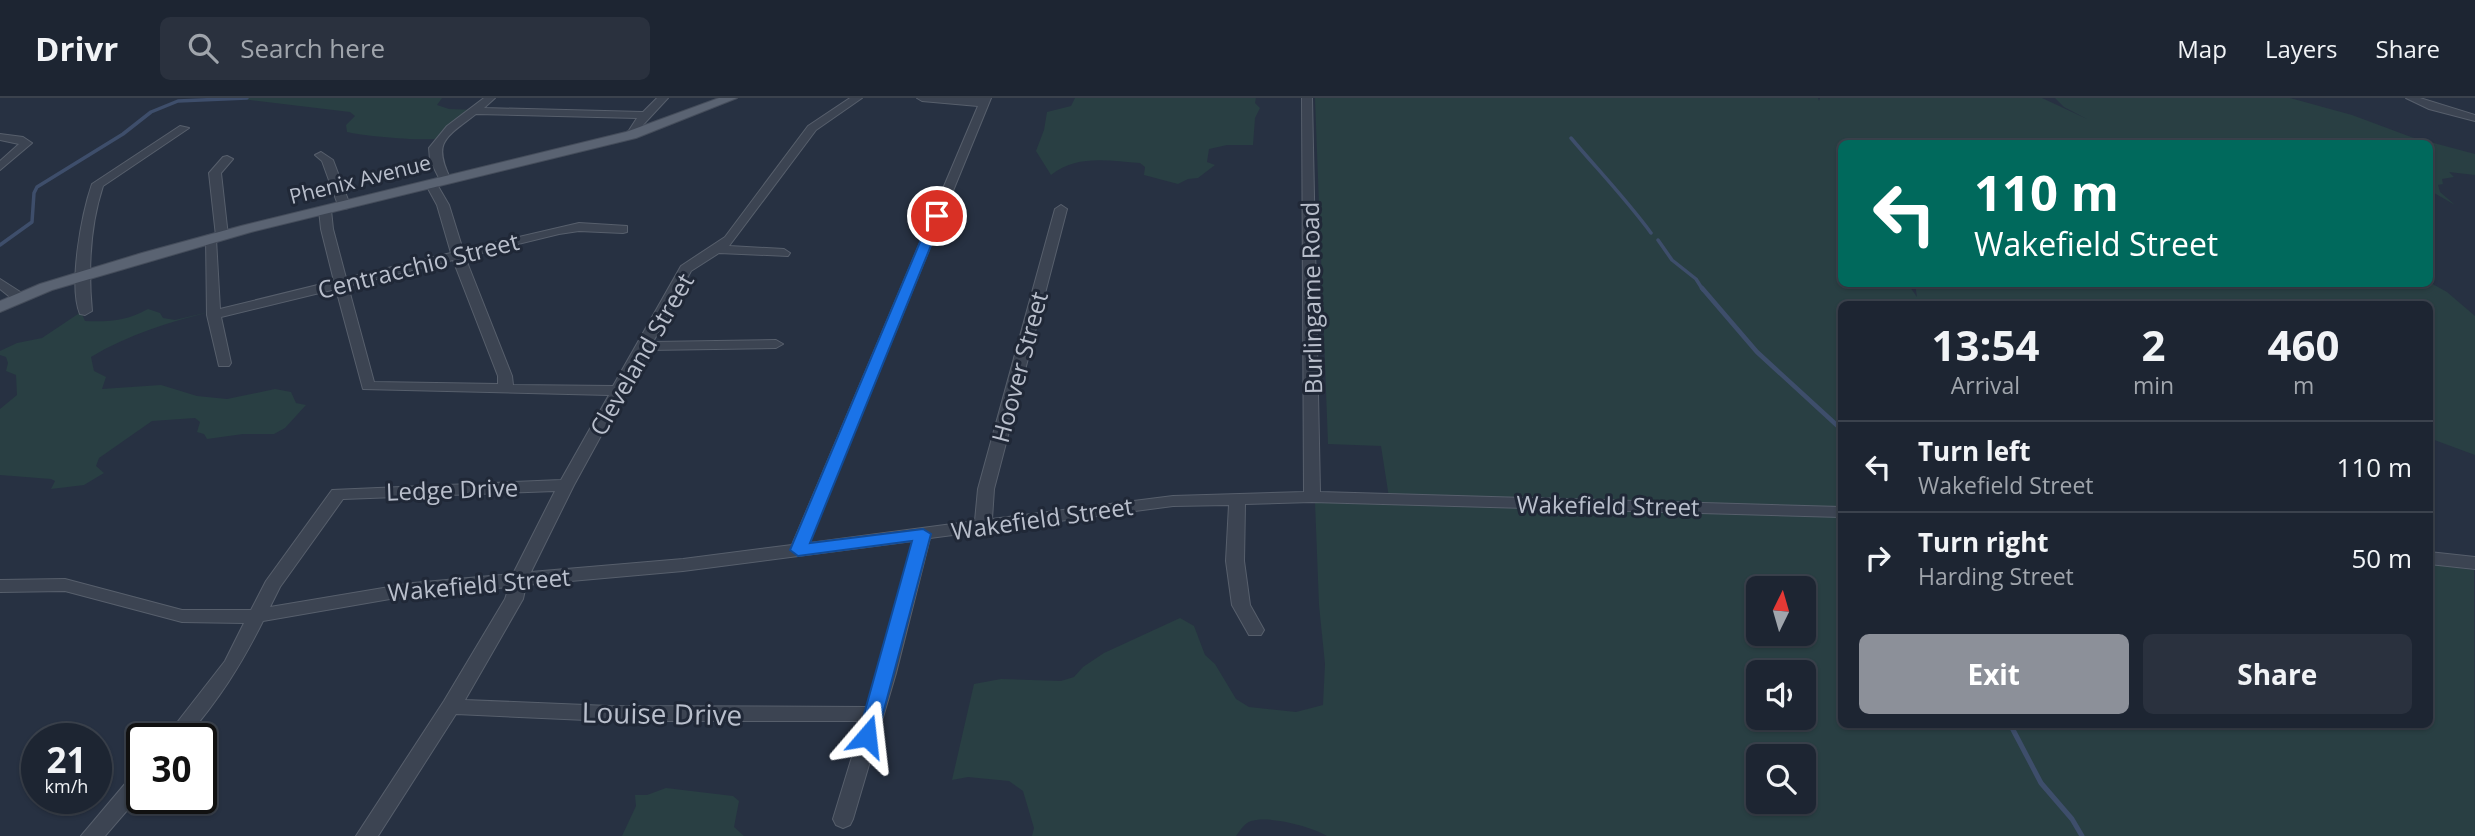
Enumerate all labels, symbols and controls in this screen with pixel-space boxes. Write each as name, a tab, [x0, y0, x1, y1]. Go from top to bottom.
search box	[160, 17, 650, 80]
text: Drivr	[35, 26, 118, 71]
icon: search	[184, 29, 222, 67]
text: Search here	[240, 30, 385, 66]
text: Map	[2177, 32, 2227, 65]
text: Layers	[2265, 32, 2338, 65]
text: Share	[2376, 32, 2440, 65]
street label: Phenix Avenue	[286, 148, 434, 210]
text: 110 m	[1974, 159, 2119, 225]
icon: left	[1859, 168, 1950, 259]
pin	[907, 186, 967, 246]
icon: arrive	[918, 197, 956, 235]
street label: Burlingame Road	[1293, 202, 1329, 394]
text: Wakefield Street	[1974, 222, 2218, 265]
street label: Centracchio Street	[314, 224, 522, 306]
street label: Cleveland Street	[581, 267, 701, 441]
street label: Hoover Street	[983, 288, 1055, 446]
text: 13:54	[1931, 316, 2039, 373]
text: 2	[2141, 316, 2166, 373]
text: 460	[2268, 316, 2340, 373]
text: Arrival	[1951, 369, 2020, 401]
text: min	[2133, 369, 2174, 401]
text: m	[2293, 369, 2314, 401]
text: Turn left	[1918, 433, 2030, 469]
icon: left	[1859, 448, 1897, 486]
text: 110 m	[2337, 449, 2412, 485]
text: Wakefield Street	[1918, 469, 2094, 501]
street label: Ledge Drive	[385, 470, 519, 508]
street label: Wakefield Street	[1516, 487, 1700, 523]
street label: Wakefield Street	[949, 489, 1135, 547]
text: Turn right	[1918, 524, 2049, 560]
icon: right	[1859, 539, 1897, 577]
text: 50 m	[2351, 540, 2412, 576]
street label: Wakefield Street	[386, 560, 572, 608]
text: Harding Street	[1918, 560, 2074, 592]
north arrow	[1746, 576, 1816, 646]
map controls	[1746, 576, 1816, 814]
button: Exit	[1859, 634, 2129, 714]
button: Share	[2143, 634, 2412, 714]
button: sound	[1746, 660, 1816, 730]
street label: Louise Drive	[581, 693, 743, 733]
position arrow	[830, 699, 904, 773]
speed limit sign: 30	[126, 723, 217, 814]
text: 21	[46, 736, 87, 783]
button: search	[1746, 744, 1816, 814]
text: km/h	[45, 774, 88, 798]

